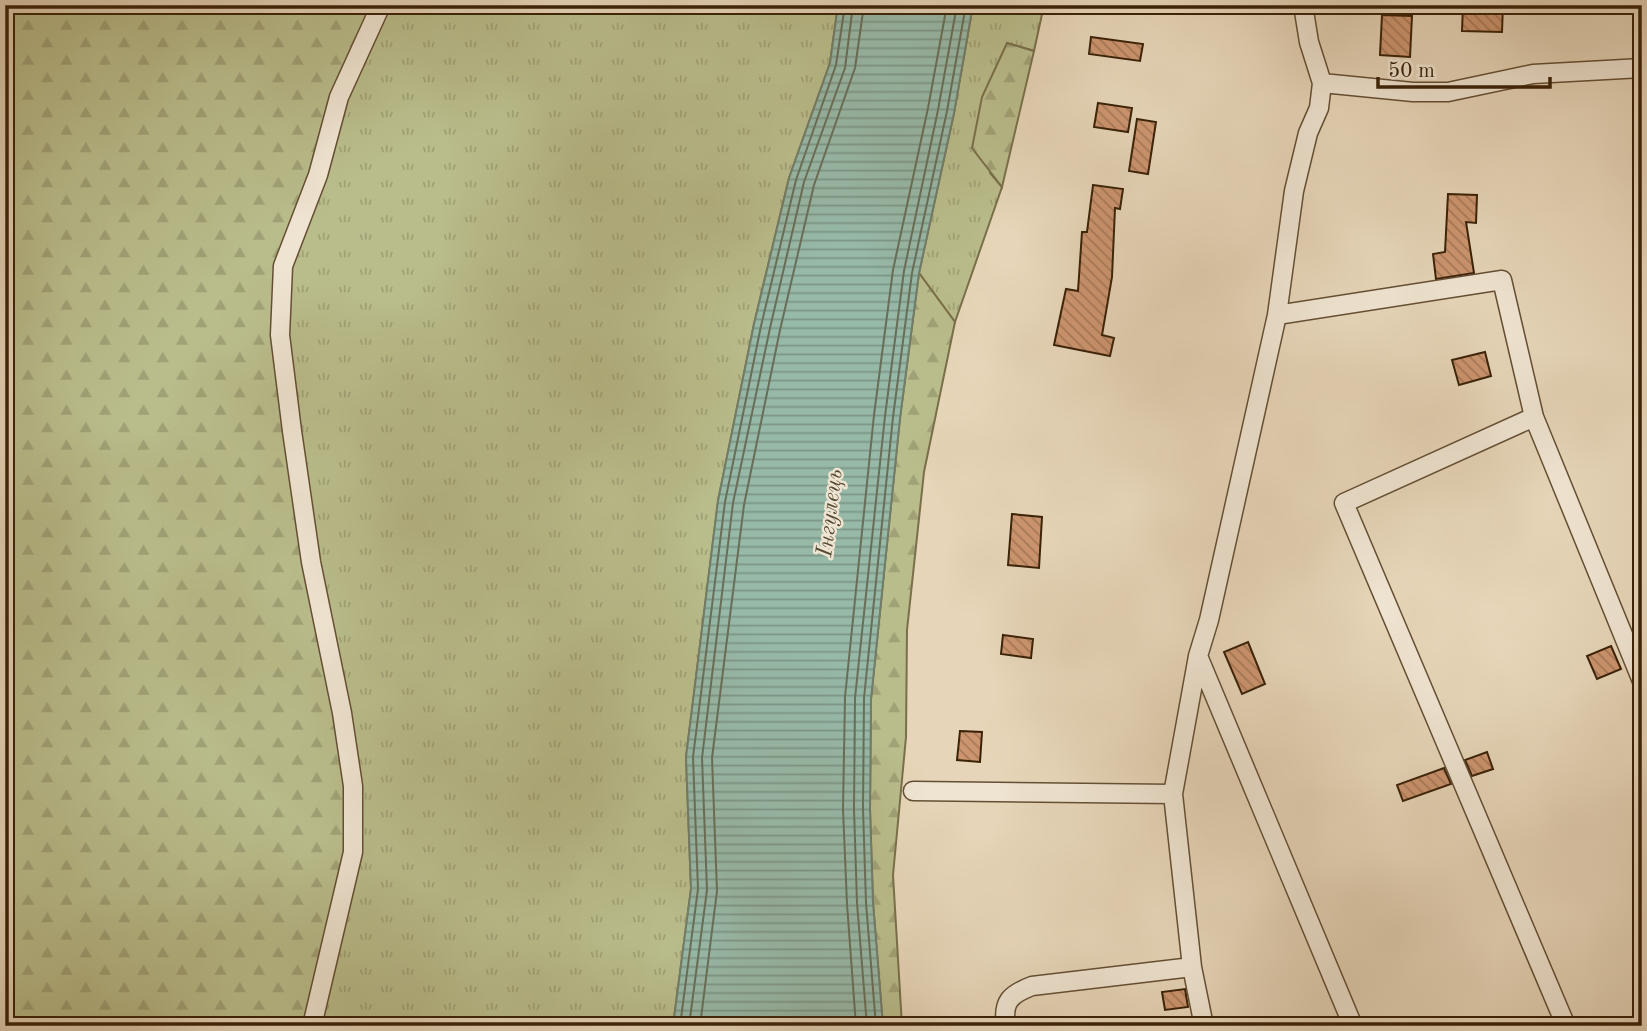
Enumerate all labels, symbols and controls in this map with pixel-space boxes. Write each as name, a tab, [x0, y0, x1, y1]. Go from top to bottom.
scale bar	[1378, 46, 1549, 90]
text: 50 m	[1388, 61, 1435, 82]
water label: Інгулець	[813, 468, 848, 560]

